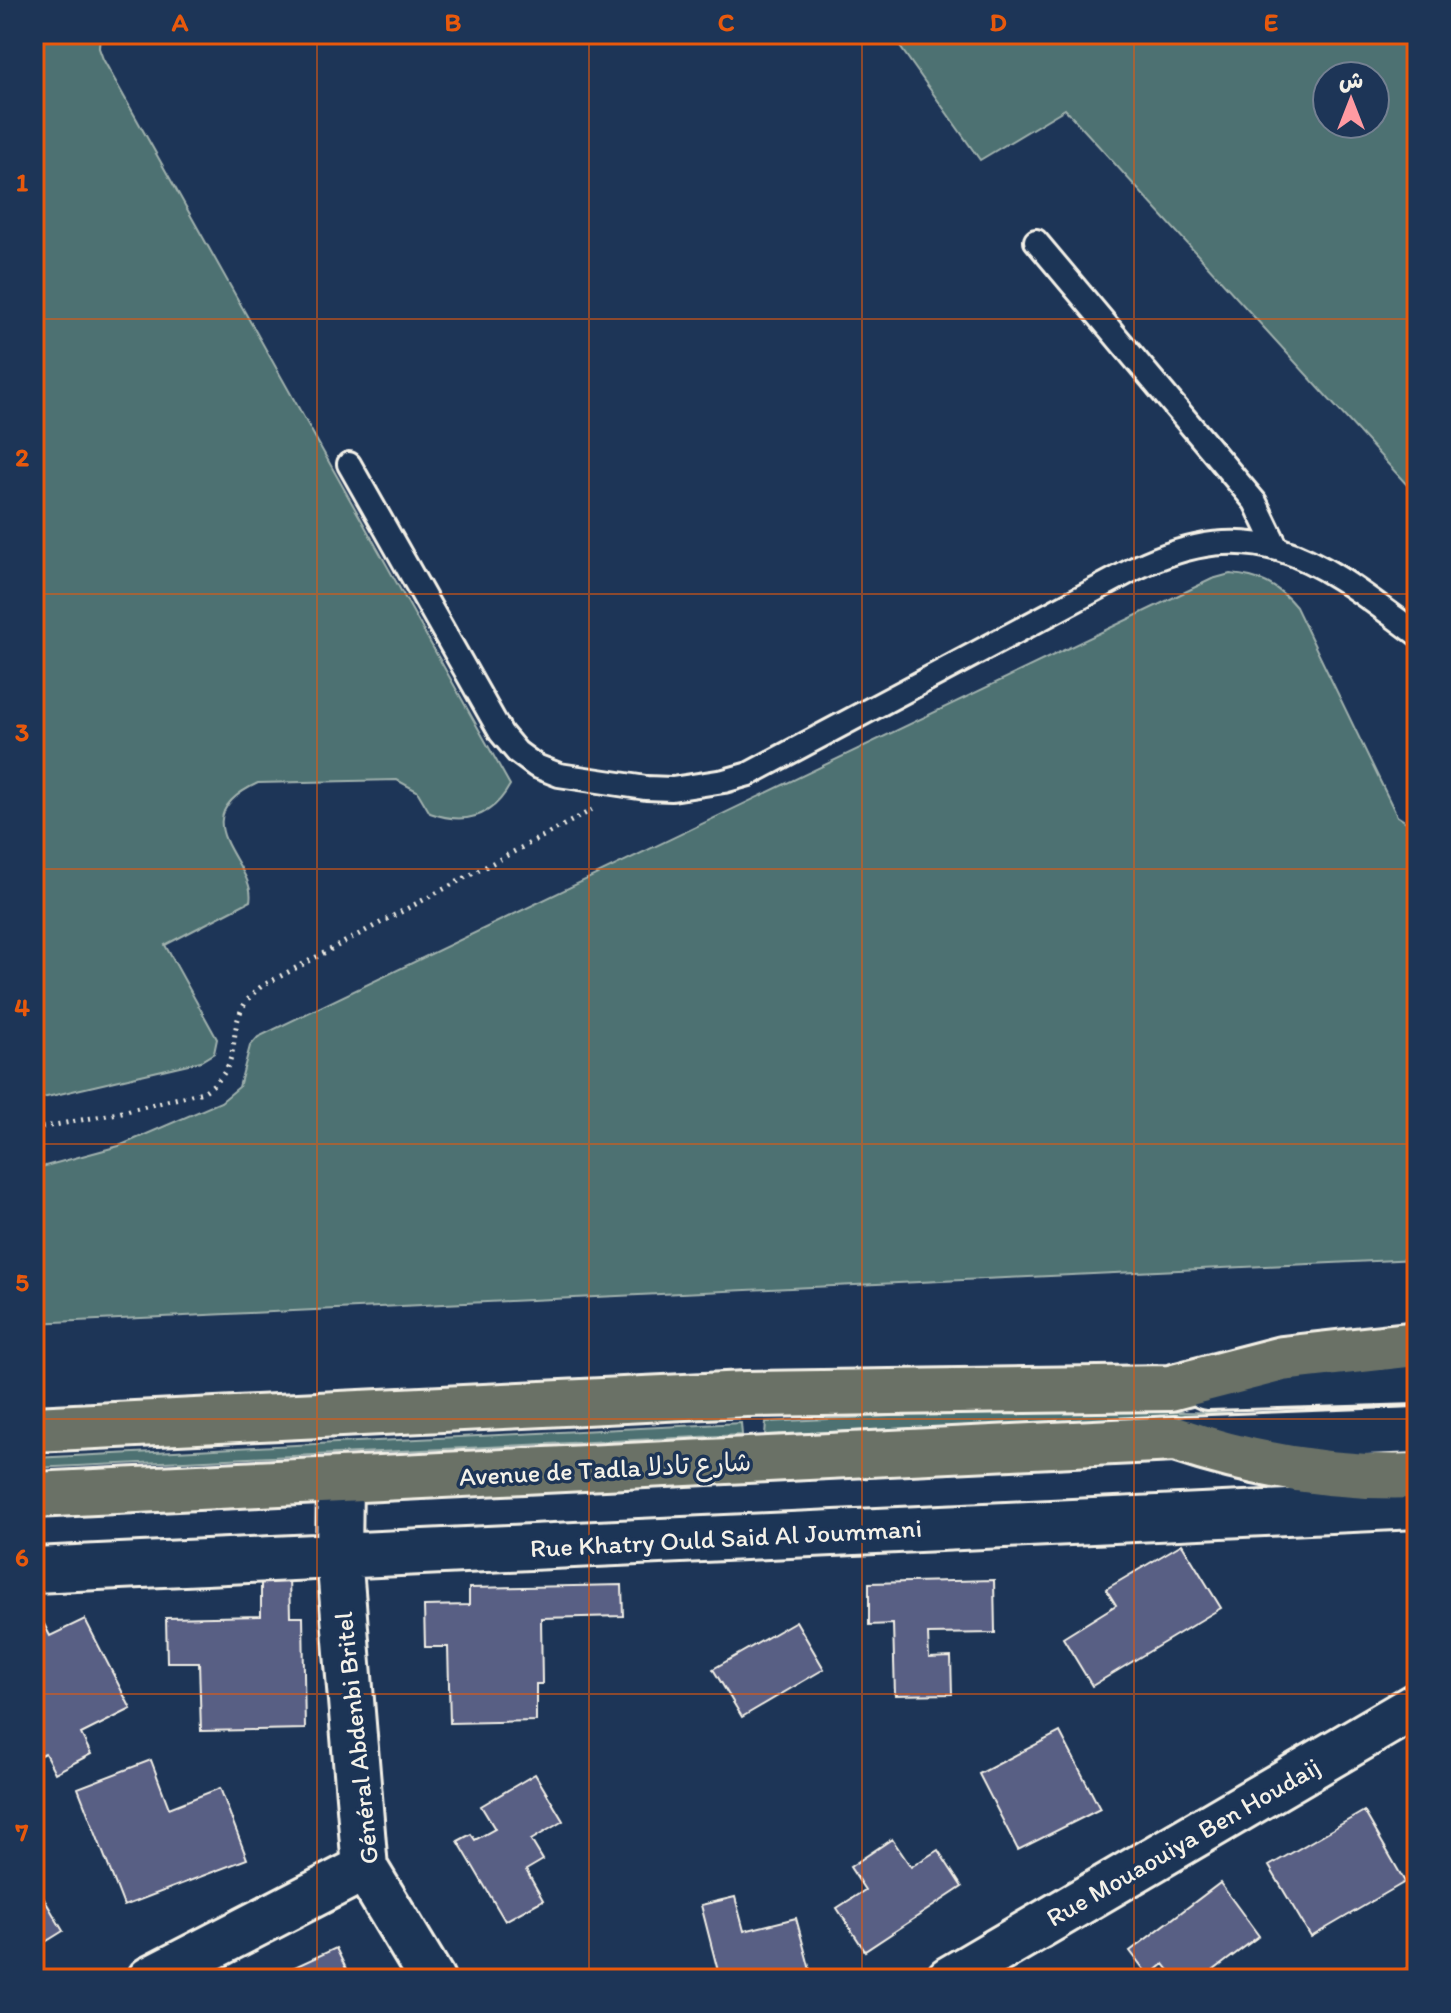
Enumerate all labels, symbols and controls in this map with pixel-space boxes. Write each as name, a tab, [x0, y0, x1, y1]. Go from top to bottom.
text: A	[171, 6, 189, 38]
text: B	[445, 6, 462, 38]
text: C	[718, 6, 735, 38]
text: D	[989, 6, 1007, 38]
text: E	[1264, 6, 1278, 38]
north arrow	[1311, 60, 1391, 140]
text: ش	[1339, 67, 1363, 94]
text: 1	[16, 166, 28, 198]
text: 2	[15, 441, 29, 473]
text: 3	[15, 716, 29, 748]
text: 4	[14, 991, 30, 1023]
text: 5	[15, 1266, 29, 1298]
street label: Avenue de Tadla شارع تادلا	[458, 1445, 752, 1495]
street label: Rue Khatry Ould Said Al Joummani	[529, 1512, 923, 1564]
text: 6	[15, 1541, 29, 1573]
street label: Général Abdenbi Britel	[327, 1610, 385, 1866]
street label: Rue Mouaouiya Ben Houdaij	[1040, 1750, 1326, 1934]
text: 7	[15, 1816, 29, 1848]

